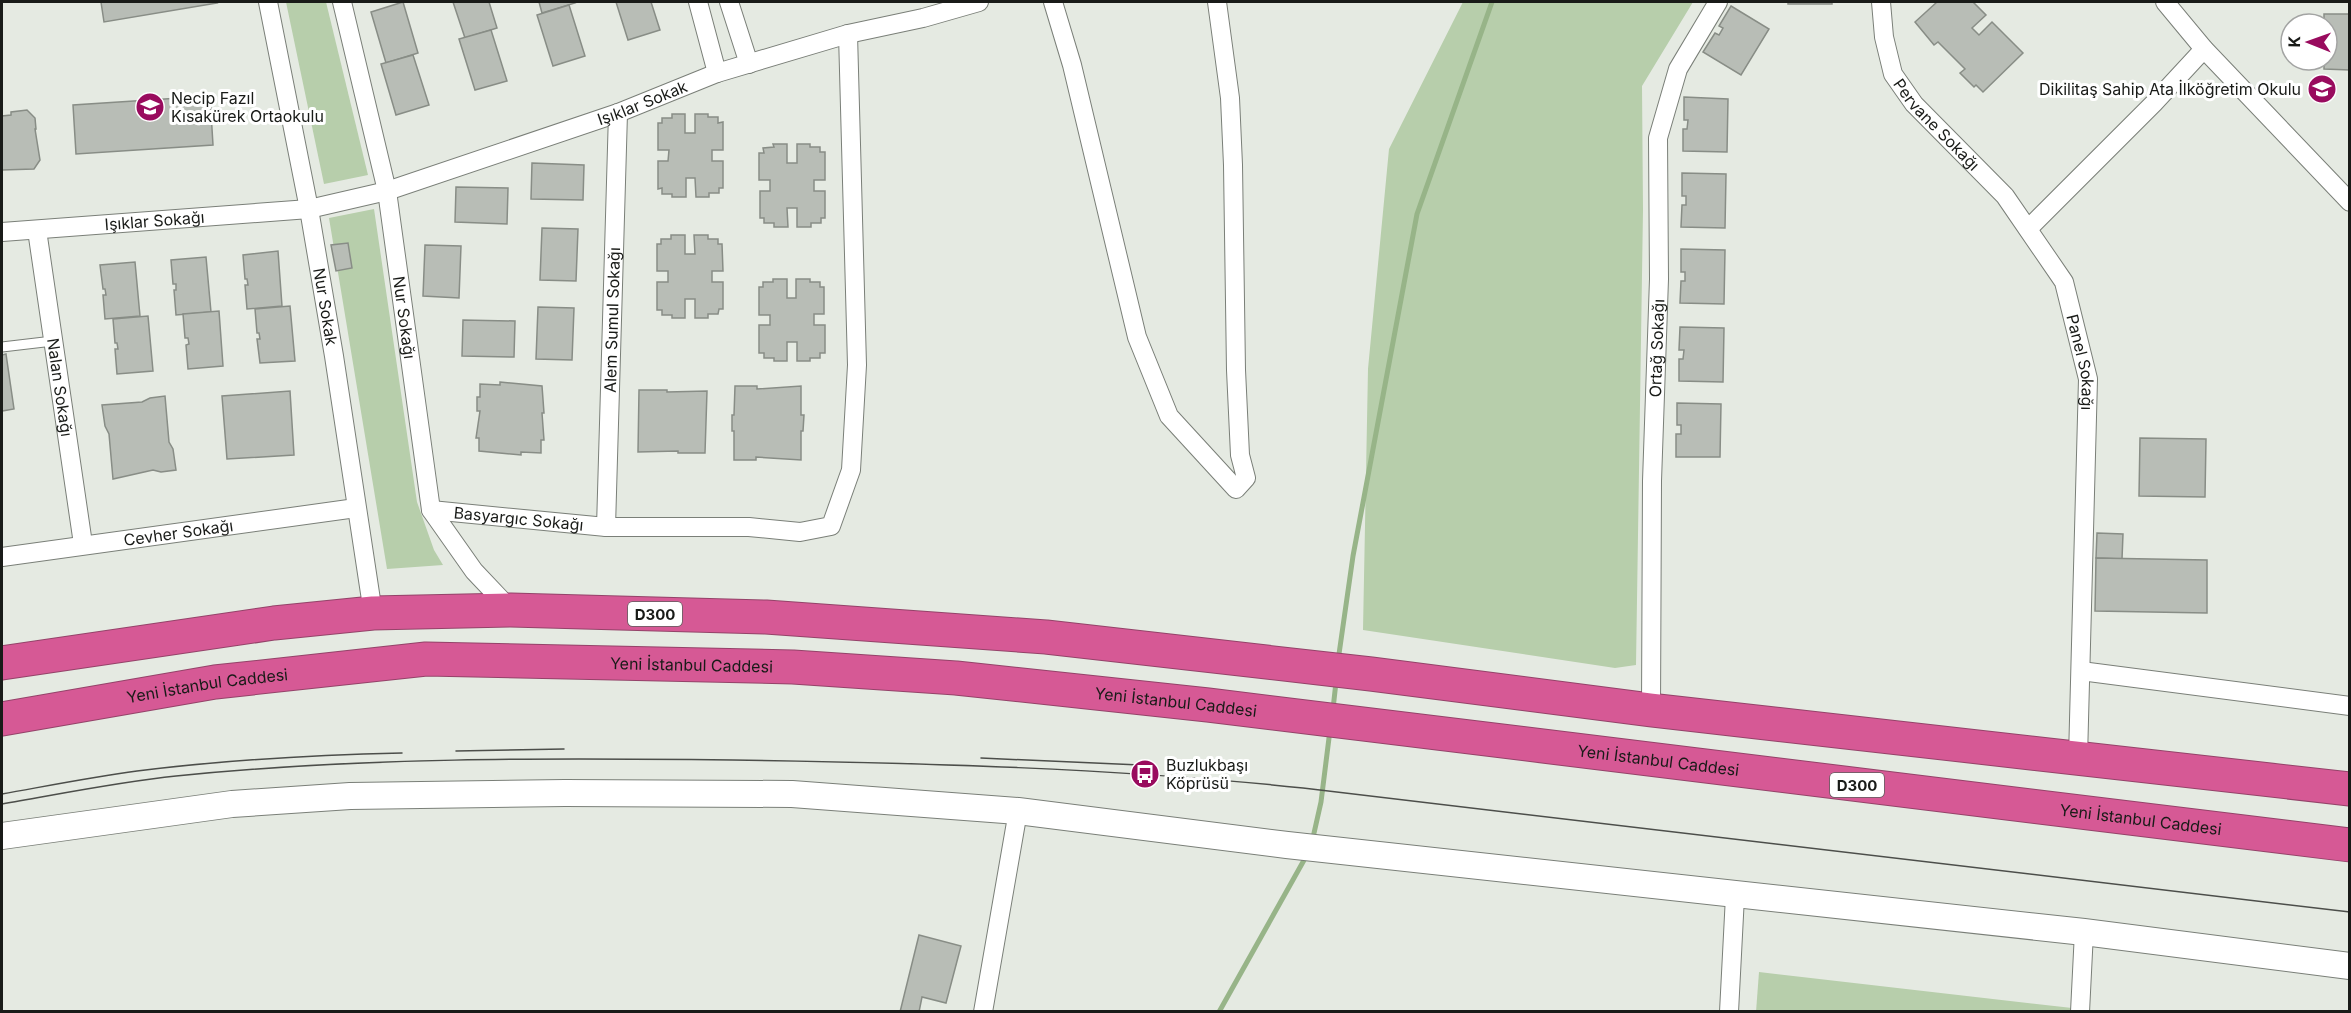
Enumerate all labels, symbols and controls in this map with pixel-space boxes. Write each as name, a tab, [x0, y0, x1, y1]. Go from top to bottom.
north arrow	[2279, 12, 2339, 72]
text: K	[2284, 35, 2304, 48]
school or university icon: Dikilitaş Sahip Ata İlköğretim Okulu	[2306, 73, 2338, 105]
street label: Pervane Sokağı	[1889, 75, 1984, 175]
street label: Işıklar Sokak	[595, 76, 690, 129]
place label: Dikilitaş Sahip Ata İlköğretim Okulu	[2039, 79, 2301, 99]
place label: Necip Fazıl Kısakürek Ortaokulu	[171, 88, 324, 126]
school or university icon: Necip Fazıl Kısakürek Ortaokulu	[134, 91, 166, 123]
street label: Işıklar Sokağı	[104, 207, 205, 234]
street label: Alem Sumul Sokağı	[600, 247, 624, 393]
street label: Nur Sokak	[309, 266, 342, 347]
street label: Nur Sokağı	[389, 275, 420, 360]
street label: Ortağ Sokağı	[1645, 299, 1668, 398]
street label: Panel Sokağı	[2062, 312, 2098, 411]
street label: Nalan Sokağı	[43, 337, 77, 438]
street label: Basyargıc Sokağı	[453, 502, 584, 535]
street label: Cevher Sokağı	[122, 515, 234, 550]
road number: D300	[628, 602, 682, 626]
street label: Yeni İstanbul Caddesi	[610, 653, 773, 677]
street label: Yeni İstanbul Caddesi	[125, 664, 289, 707]
street label: Yeni İstanbul Caddesi	[1094, 683, 1258, 721]
street label: Yeni İstanbul Caddesi	[1576, 740, 1740, 780]
place label: Buzlukbaşı Köprüsü	[1166, 755, 1248, 793]
bus stop icon: Buzlukbaşı Köprüsü	[1129, 758, 1161, 790]
road number: D300	[1830, 773, 1884, 797]
street label: Yeni İstanbul Caddesi	[2059, 800, 2223, 839]

